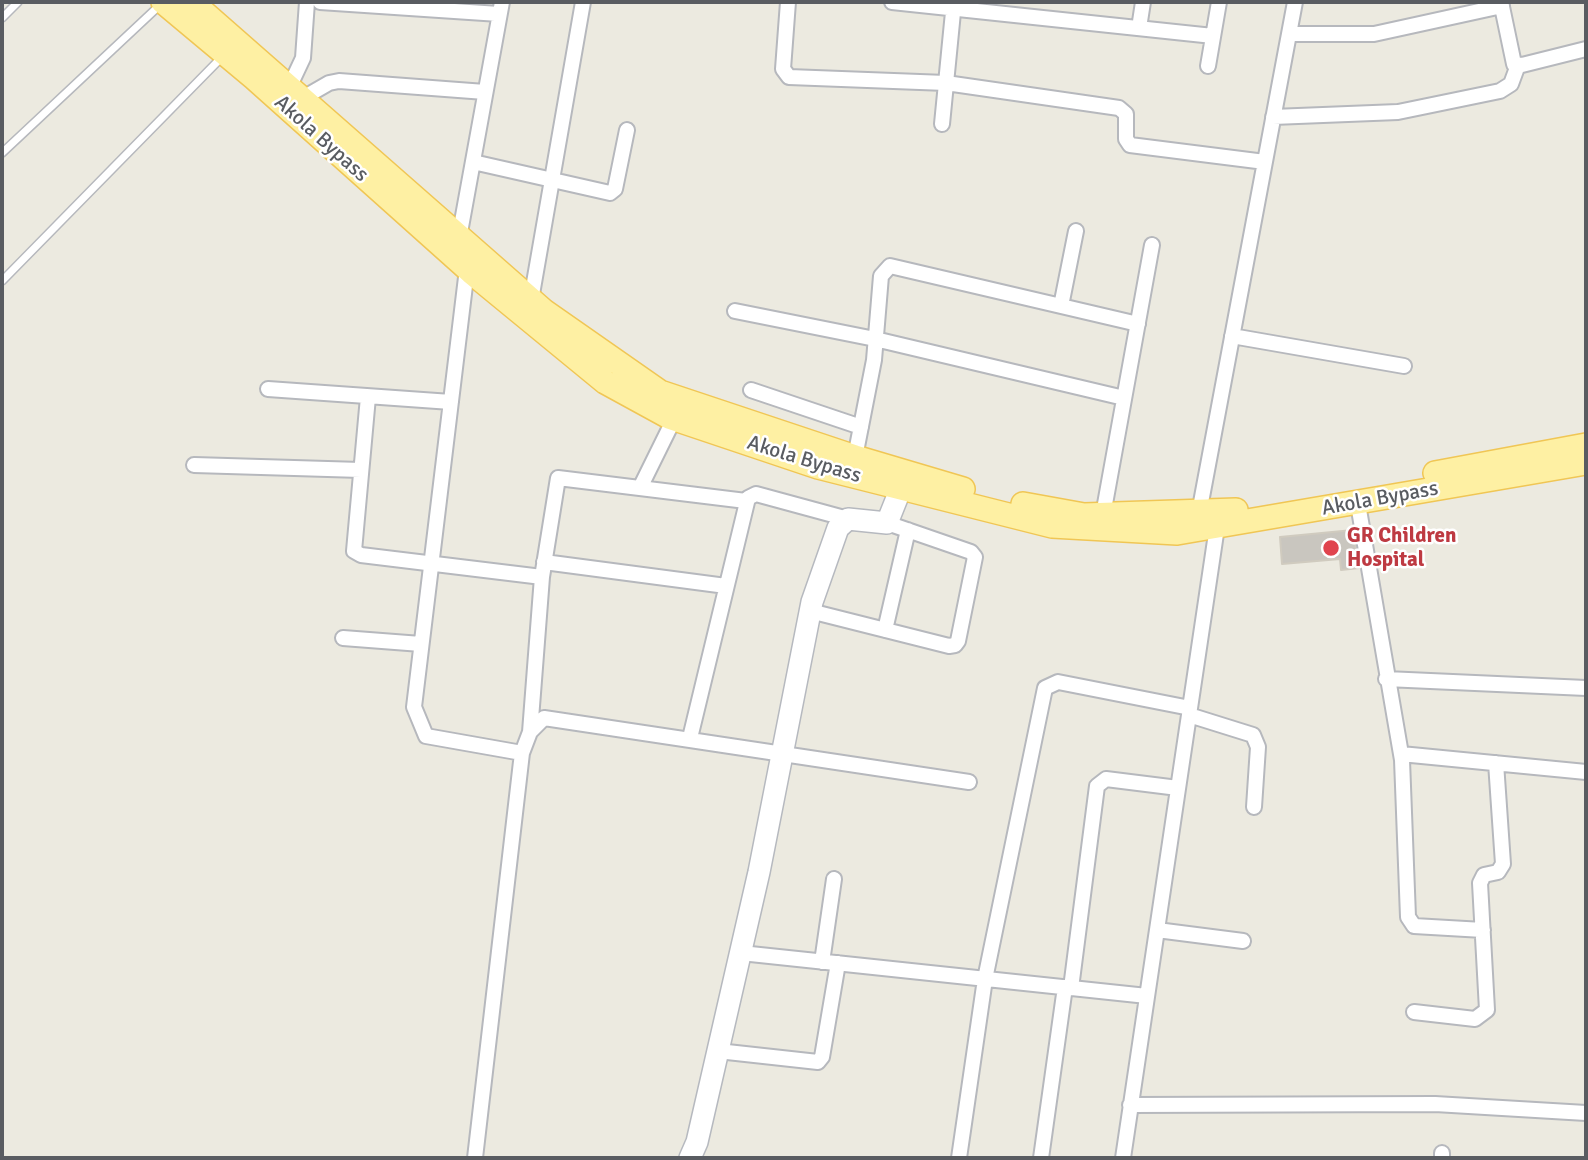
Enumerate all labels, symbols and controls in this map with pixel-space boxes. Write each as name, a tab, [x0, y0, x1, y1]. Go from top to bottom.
street label: Akola Bypass	[269, 90, 373, 188]
street label: Akola Bypass	[744, 431, 864, 489]
street label: Akola Bypass	[1320, 476, 1440, 522]
place label: GR Children Hospital	[1347, 523, 1456, 573]
marker: GR Children Hospital	[1321, 538, 1341, 558]

